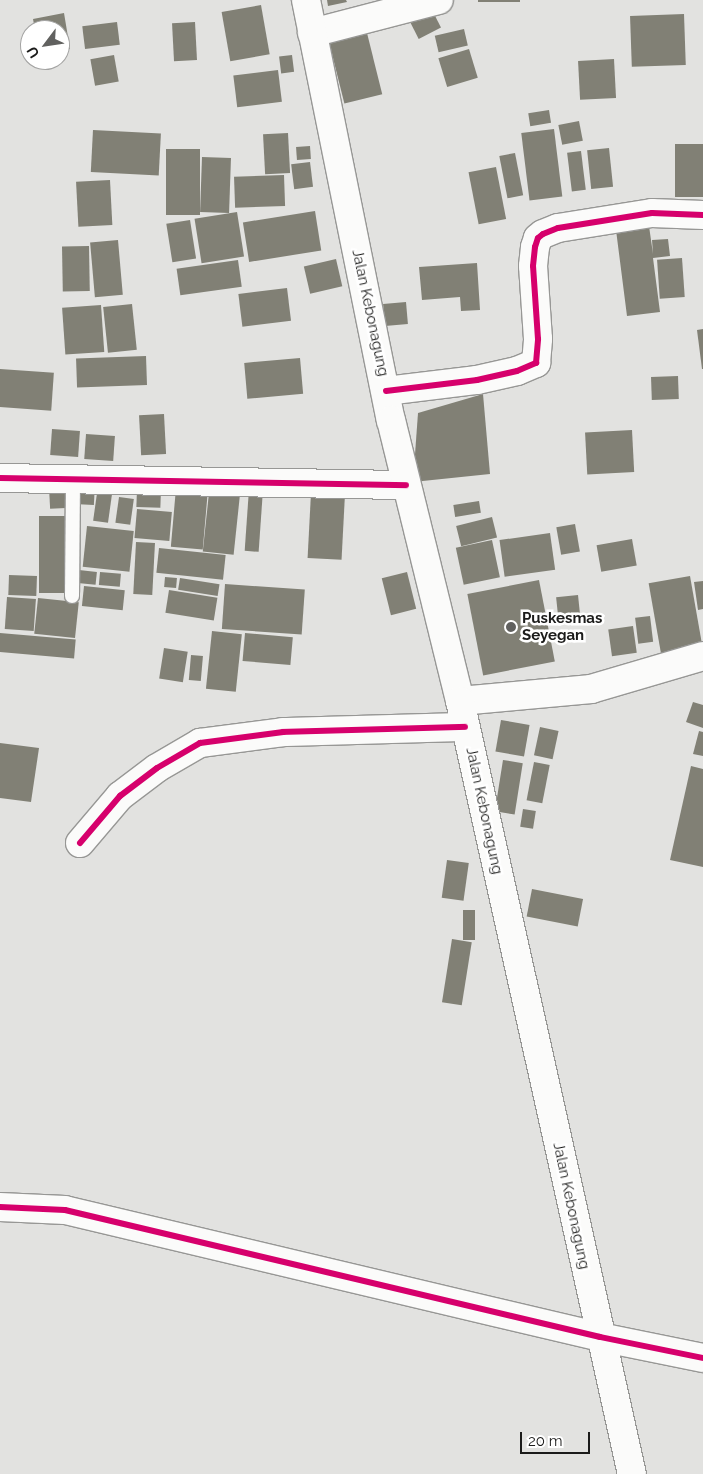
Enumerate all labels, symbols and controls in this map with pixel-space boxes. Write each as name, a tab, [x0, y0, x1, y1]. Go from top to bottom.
north arrow	[20, 20, 70, 70]
text: U	[23, 44, 43, 61]
street label: Jalan Kebonagung	[348, 248, 392, 378]
place label: Puskesmas Seyegan	[522, 609, 602, 644]
marker: Puskesmas Seyegan	[504, 620, 518, 634]
street label: Jalan Kebonagung	[462, 746, 506, 876]
street label: Jalan Kebonagung	[549, 1141, 593, 1271]
scale bar	[523, 1422, 593, 1454]
text: 20 m	[528, 1432, 563, 1450]

